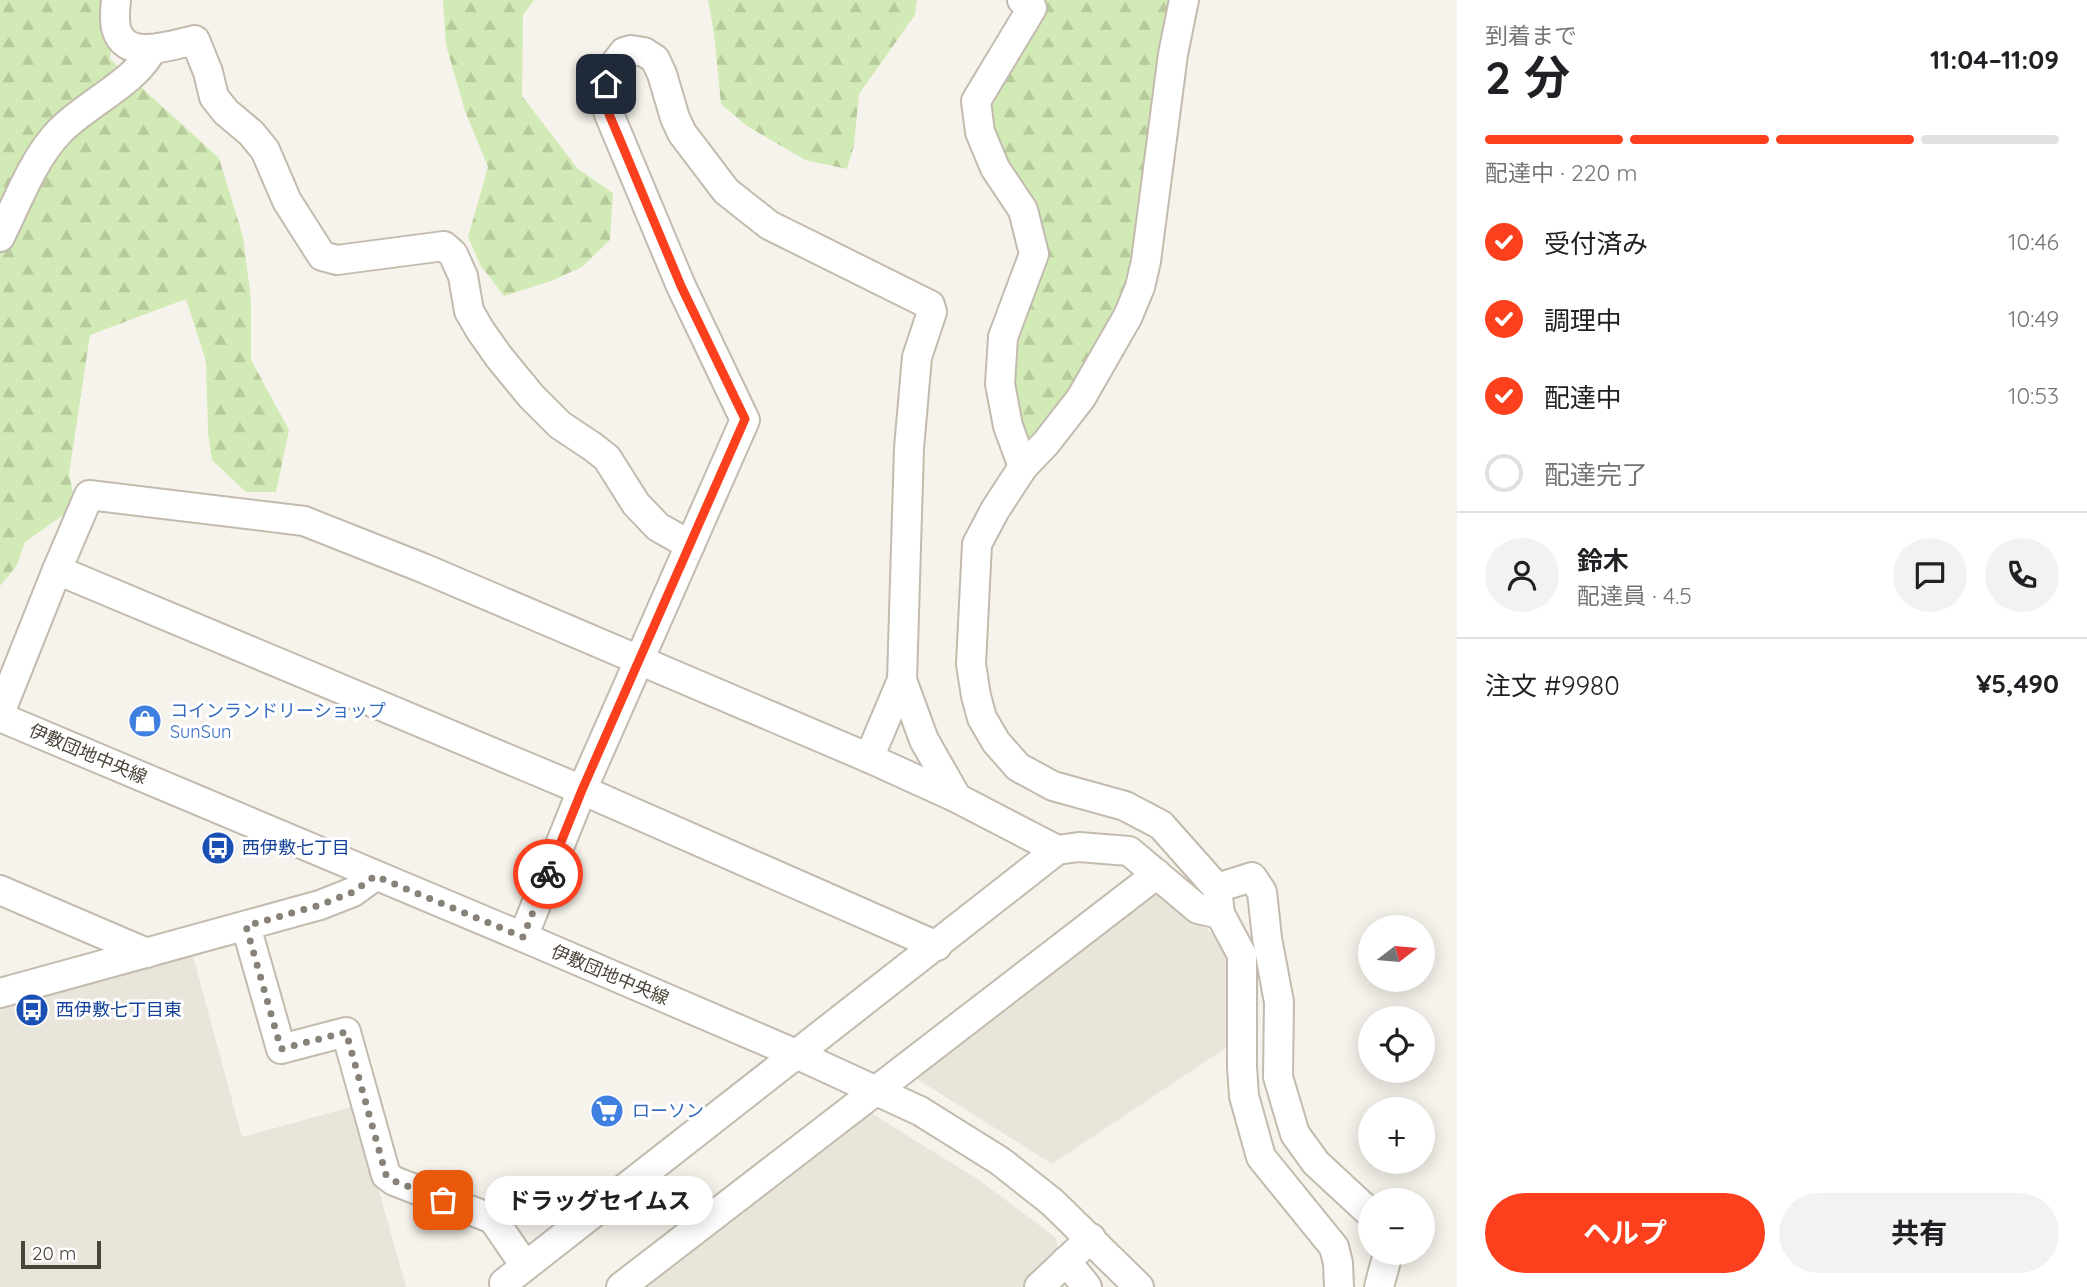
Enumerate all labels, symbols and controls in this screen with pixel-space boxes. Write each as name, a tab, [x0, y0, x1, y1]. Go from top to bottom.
text: 到着まで	[1485, 21, 1577, 50]
text: 11:04–11:09	[1930, 43, 2059, 76]
text: 2 分	[1485, 48, 1570, 106]
pin	[576, 54, 636, 114]
icon: home	[587, 65, 625, 103]
text: 配達中 · 220 m	[1485, 158, 1637, 187]
icon: check	[1485, 223, 1523, 261]
text: 受付済み	[1544, 227, 1648, 260]
text: 10:46	[2008, 227, 2059, 256]
icon: check	[1485, 300, 1523, 338]
text: 調理中	[1544, 304, 1622, 337]
text: 10:49	[2008, 304, 2059, 333]
icon: check	[1485, 377, 1523, 415]
text: 配達中	[1544, 381, 1622, 414]
text: 10:53	[2008, 381, 2059, 410]
text: 配達完了	[1544, 458, 1648, 491]
button: person	[1485, 538, 1559, 612]
button: chat	[1893, 538, 1967, 612]
button: phone	[1985, 538, 2059, 612]
text: 鈴木	[1577, 544, 1629, 577]
text: 配達員 · 4.5	[1577, 581, 1692, 610]
text: ¥5,490	[1976, 667, 2059, 700]
text: 注文 #9980	[1485, 669, 1620, 702]
place label: コインランドリーショップ SunSun	[170, 699, 386, 743]
shop icon: コインランドリーショップ SunSun	[126, 702, 164, 740]
street label: 伊敷団地中央線	[26, 718, 151, 789]
bus stop icon: 西伊敷七丁目	[199, 829, 237, 867]
place label: 西伊敷七丁目	[242, 836, 350, 859]
courier	[513, 839, 583, 909]
icon: bike	[529, 855, 567, 893]
north arrow	[1358, 915, 1435, 992]
map controls	[1358, 915, 1435, 1265]
street label: 伊敷団地中央線	[548, 939, 673, 1010]
bus stop icon: 西伊敷七丁目東	[13, 991, 51, 1029]
place label: 西伊敷七丁目東	[56, 998, 182, 1021]
button: locate	[1358, 1006, 1435, 1083]
supermarket icon: ローソン	[588, 1092, 626, 1130]
button: +	[1358, 1097, 1435, 1174]
place label: ローソン	[632, 1099, 704, 1122]
pin	[413, 1170, 473, 1230]
callout: ドラッグセイムス	[485, 1176, 712, 1224]
icon: bag	[424, 1181, 462, 1219]
text: ドラッグセイムス	[507, 1186, 691, 1215]
button: −	[1358, 1188, 1435, 1265]
button: ヘルプ	[1485, 1193, 1765, 1273]
button: 共有	[1779, 1193, 2059, 1273]
scale bar	[21, 1238, 102, 1270]
text: 20 m	[32, 1241, 76, 1265]

